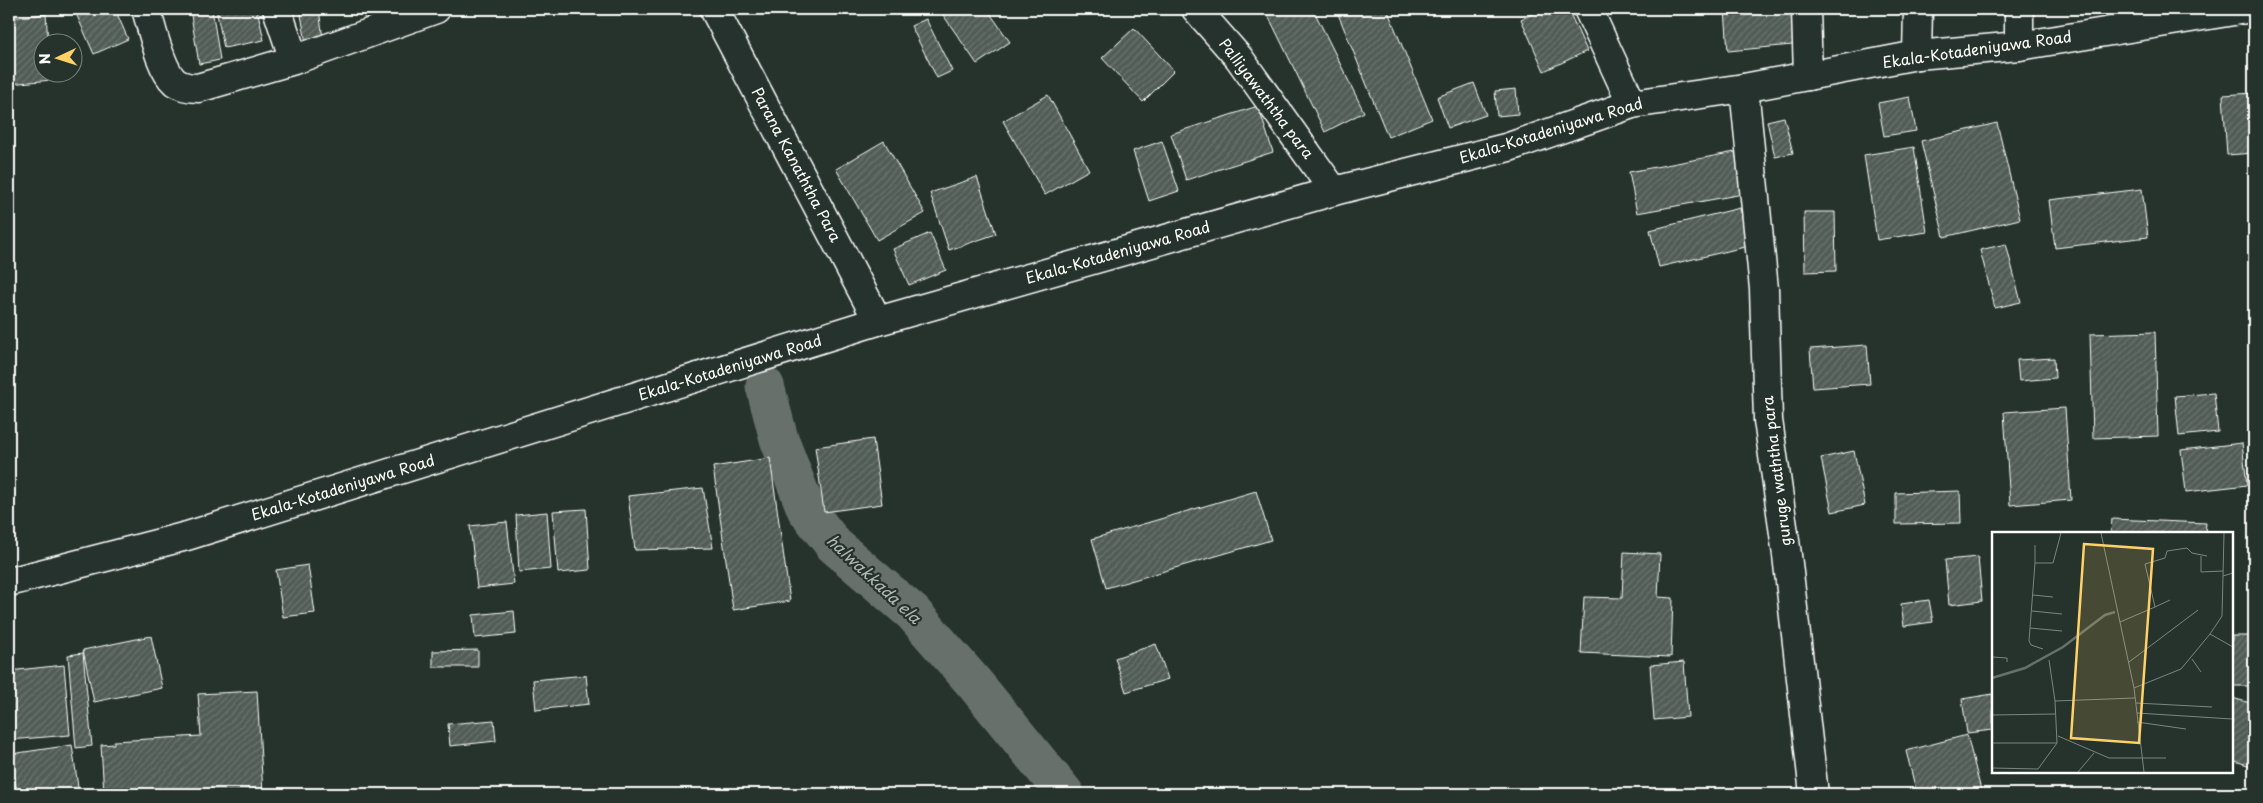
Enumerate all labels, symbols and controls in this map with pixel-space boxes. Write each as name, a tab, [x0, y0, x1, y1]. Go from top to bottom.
street label: Ekala-Kotadeniyawa Road	[1881, 24, 2073, 73]
north arrow	[32, 32, 82, 82]
street label: Palliyawaththa para	[1214, 33, 1321, 164]
text: N	[34, 53, 55, 65]
street label: Parana Kanaththa Para	[747, 83, 848, 246]
street label: Ekala-Kotadeniyawa Road	[1456, 91, 1645, 168]
street label: Ekala-Kotadeniyawa Road	[1023, 214, 1213, 289]
street label: Ekala-Kotadeniyawa Road	[635, 328, 824, 405]
street label: guruge waththa para	[1755, 394, 1796, 547]
street label: Ekala-Kotadeniyawa Road	[248, 448, 437, 525]
water label: halwakkada ela	[822, 528, 928, 629]
inset map	[1992, 532, 2233, 773]

